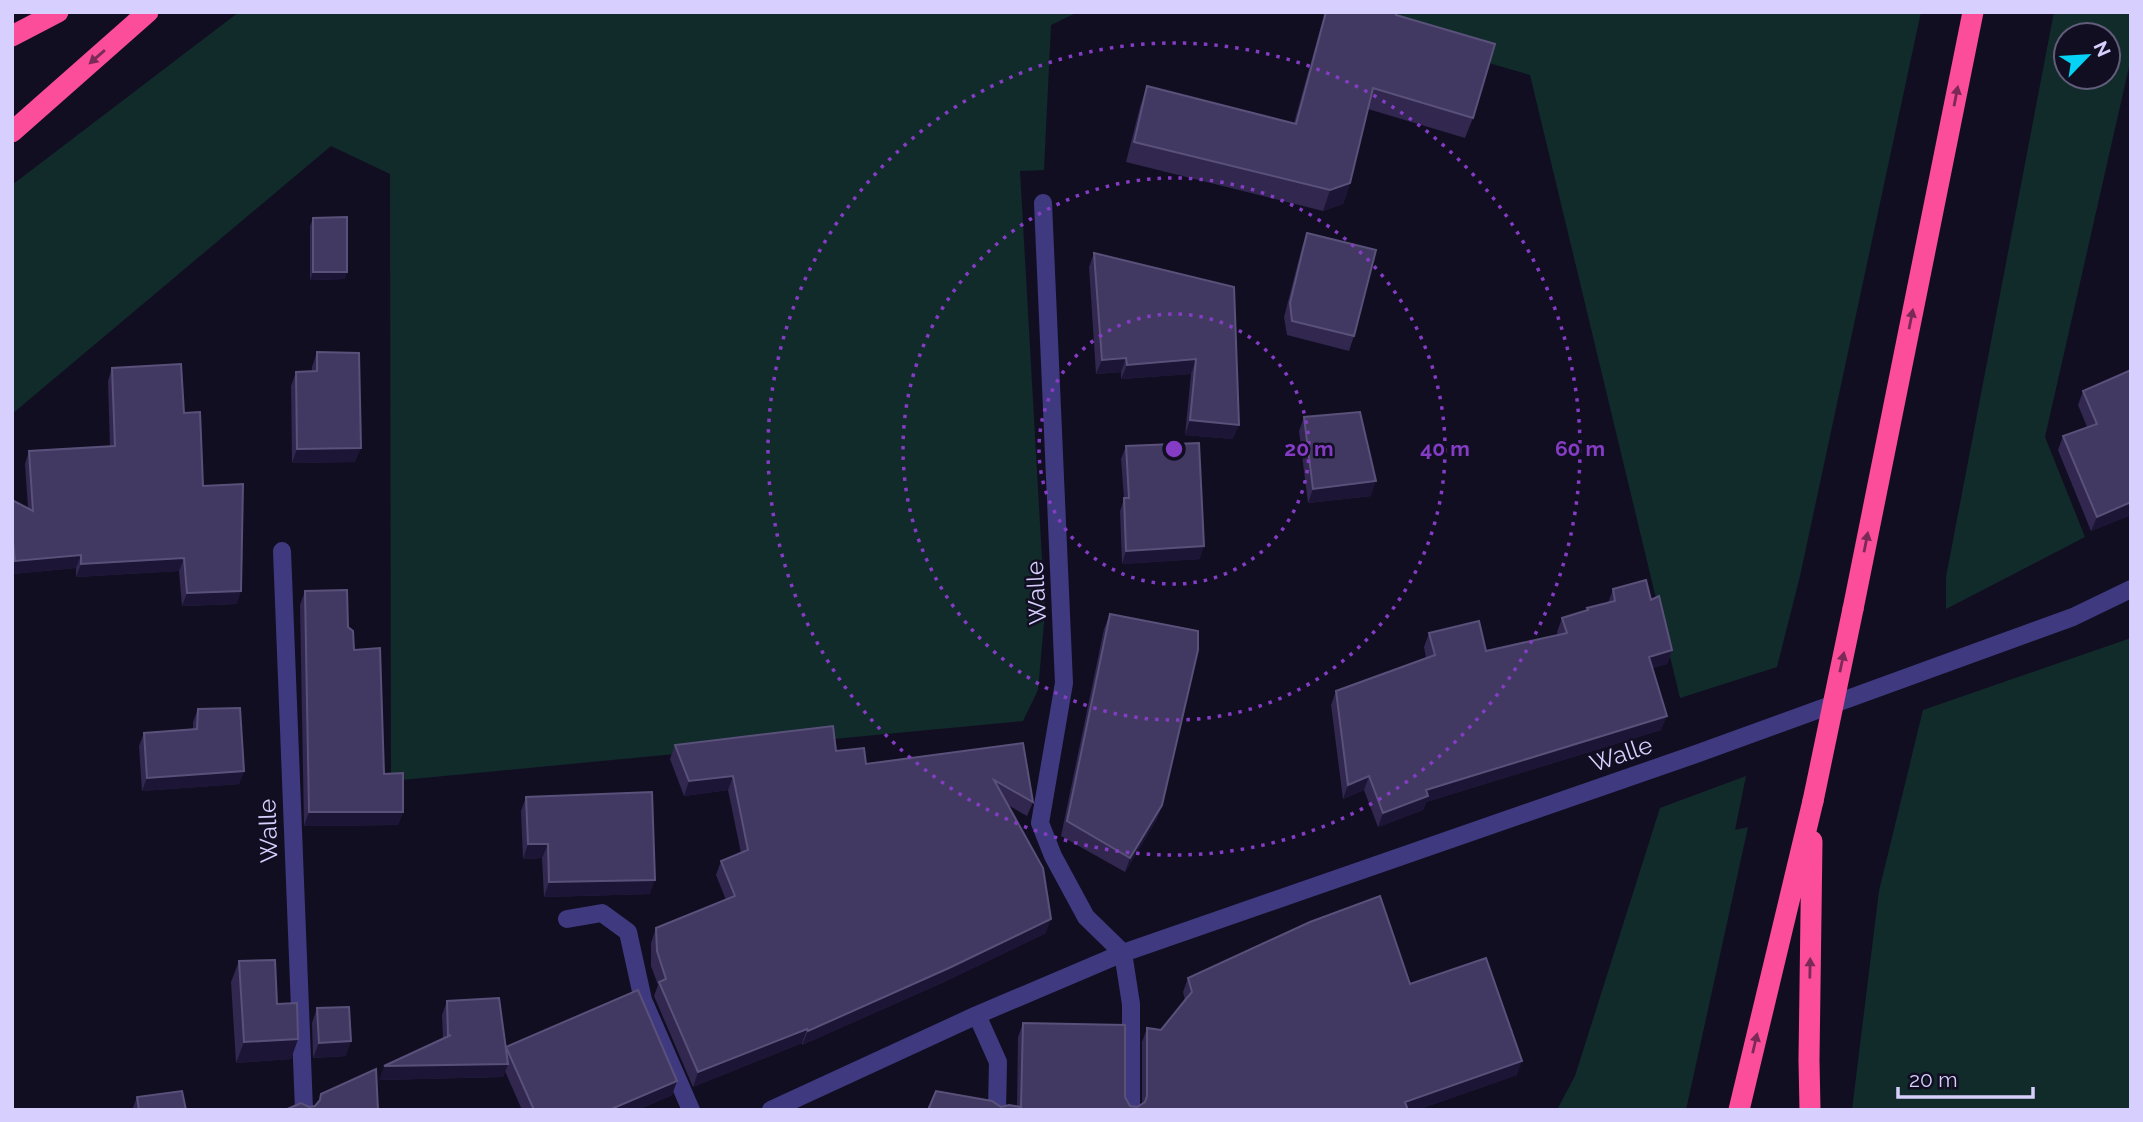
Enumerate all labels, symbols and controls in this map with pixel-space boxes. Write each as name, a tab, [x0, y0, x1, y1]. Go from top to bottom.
north arrow	[2052, 21, 2122, 91]
text: N	[2089, 38, 2115, 60]
one-way arrow	[88, 49, 105, 65]
one-way arrow	[1951, 85, 1962, 107]
one-way arrow	[1906, 308, 1917, 330]
text: 20 m	[1284, 436, 1334, 461]
text: 40 m	[1420, 436, 1470, 461]
text: 60 m	[1555, 436, 1605, 461]
centre of rings	[1162, 437, 1186, 461]
one-way arrow	[1861, 531, 1872, 553]
street label: Walle	[1020, 560, 1052, 626]
one-way arrow	[1836, 651, 1847, 673]
street label: Walle	[1586, 730, 1656, 778]
street label: Walle	[252, 798, 284, 864]
one-way arrow	[1804, 957, 1816, 979]
one-way arrow	[1750, 1032, 1761, 1054]
scale bar	[1898, 1056, 2033, 1100]
text: 20 m	[1909, 1067, 1957, 1092]

